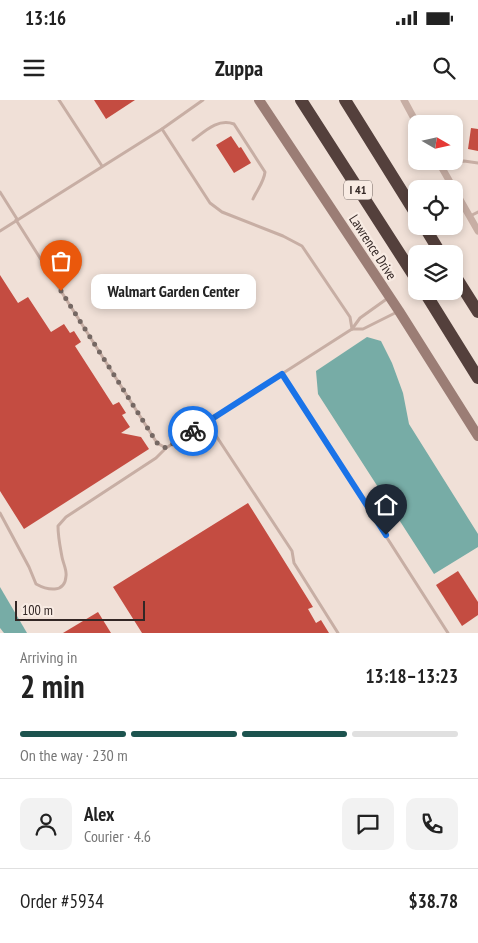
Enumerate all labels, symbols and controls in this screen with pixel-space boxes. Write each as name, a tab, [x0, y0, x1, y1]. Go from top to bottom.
text: 13:16	[25, 6, 66, 30]
icon: menu	[20, 54, 48, 82]
text: Zuppa	[215, 54, 263, 82]
icon: search	[430, 54, 458, 82]
north arrow	[408, 115, 462, 170]
map controls	[408, 115, 463, 300]
road number: I 41	[344, 180, 372, 200]
button: locate	[408, 180, 463, 235]
street label: Lawrence Drive	[345, 211, 401, 283]
pin	[40, 240, 82, 291]
button: layers	[408, 245, 463, 300]
icon: bag	[47, 247, 75, 275]
callout: Walmart Garden Center	[91, 274, 256, 308]
text: Walmart Garden Center	[107, 281, 240, 301]
courier	[168, 406, 218, 456]
icon: bike	[179, 417, 207, 445]
pin	[365, 484, 407, 535]
icon: home	[372, 491, 400, 519]
scale bar	[15, 598, 145, 621]
text: 100 m	[22, 601, 53, 619]
text: Arriving in	[20, 647, 77, 667]
text: 13:18–13:23	[365, 664, 458, 688]
text: 2 min	[20, 665, 85, 707]
text: On the way · 230 m	[20, 745, 128, 765]
button: person	[20, 798, 72, 850]
button: chat	[342, 798, 394, 850]
button: phone	[406, 798, 458, 850]
text: Alex	[84, 802, 114, 826]
text: Courier · 4.6	[84, 826, 151, 846]
text: Order #5934	[20, 889, 104, 913]
text: $38.78	[409, 889, 458, 913]

